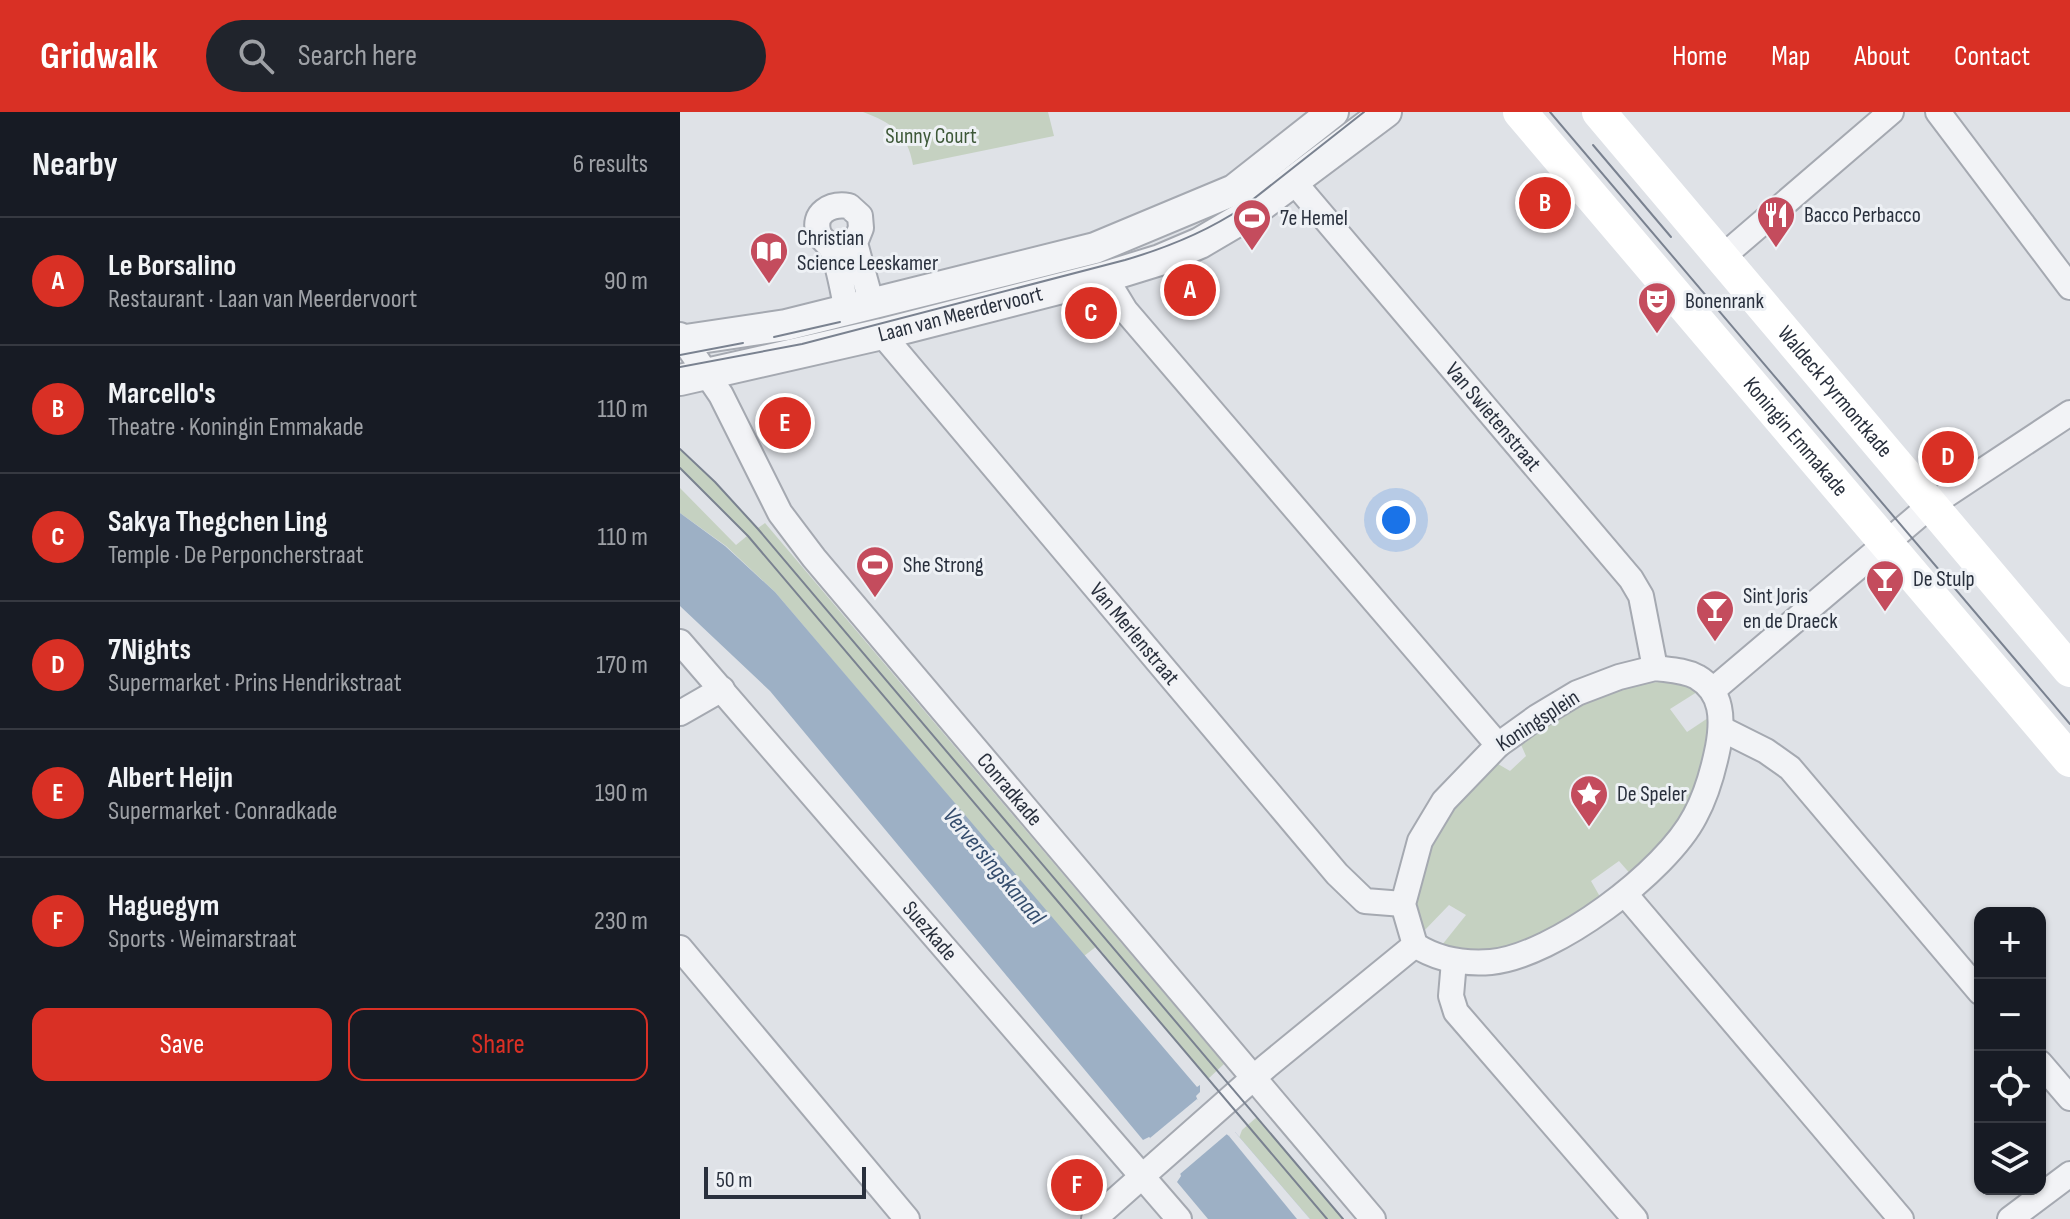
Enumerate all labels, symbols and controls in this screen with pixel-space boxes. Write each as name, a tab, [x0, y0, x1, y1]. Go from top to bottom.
search box	[206, 20, 766, 92]
text: Gridwalk	[40, 34, 158, 79]
icon: search	[234, 34, 278, 78]
text: Search here	[298, 38, 417, 74]
text: Home	[1672, 40, 1727, 73]
text: Map	[1771, 40, 1810, 73]
text: About	[1854, 40, 1910, 73]
text: Contact	[1954, 40, 2030, 73]
park label: Sunny Court	[885, 123, 977, 150]
text: Nearby	[32, 144, 118, 185]
text: 6 results	[573, 149, 648, 180]
pin: B	[1519, 173, 1571, 233]
restaurant icon: Bacco Perbacco	[1755, 194, 1797, 249]
sports icon: 7e Hemel	[1231, 197, 1273, 252]
place label: Bacco Perbacco	[1804, 202, 1921, 229]
place label: 7e Hemel	[1280, 205, 1348, 232]
place label: Christian Science Leeskamer	[797, 225, 938, 277]
library icon: Christian Science Leeskamer	[748, 230, 790, 285]
text: Le Borsalino	[108, 248, 236, 284]
pin: A	[1164, 260, 1216, 320]
text: A	[52, 266, 64, 297]
text: 90 m	[604, 266, 648, 297]
street label: Laan van Meerdervoort	[875, 280, 1046, 348]
theatre icon: Bonenrank	[1636, 280, 1678, 335]
pin: C	[1065, 283, 1117, 343]
text: Restaurant · Laan van Meerdervoort	[108, 284, 417, 315]
place label: Bonenrank	[1685, 288, 1764, 315]
street label: Waldeck Pyrmontkade	[1772, 320, 1898, 463]
street label: Van Swietenstraat	[1440, 357, 1547, 477]
street label: Koningin Emmakade	[1737, 372, 1854, 502]
text: Marcello's	[108, 376, 216, 412]
pin: E	[759, 393, 811, 453]
text: B	[52, 394, 64, 425]
text: 110 m	[597, 394, 648, 425]
text: Theatre · Koningin Emmakade	[108, 412, 364, 443]
pin: D	[1922, 427, 1974, 487]
your location	[1376, 500, 1416, 540]
text: Sakya Thegchen Ling	[108, 504, 328, 540]
text: C	[51, 522, 65, 553]
text: 110 m	[597, 522, 648, 553]
text: Temple · De Perponcherstraat	[108, 540, 364, 571]
sports icon: She Strong	[854, 544, 896, 599]
place label: She Strong	[903, 552, 984, 579]
bar icon: De Stulp	[1864, 558, 1906, 613]
place label: De Stulp	[1913, 566, 1975, 593]
street label: Van Merlenstraat	[1084, 577, 1186, 691]
place label: Sint Joris en de Draeck	[1743, 583, 1838, 635]
bar icon: Sint Joris en de Draeck	[1694, 588, 1736, 643]
text: 7Nights	[108, 632, 191, 668]
text: D	[51, 650, 65, 681]
text: 170 m	[596, 650, 648, 681]
text: Supermarket · Prins Hendrikstraat	[108, 668, 402, 699]
street label: Koningsplein	[1491, 684, 1585, 758]
street label: Conradkade	[971, 747, 1048, 832]
text: Albert Heijn	[108, 760, 233, 796]
place icon: De Speler	[1568, 773, 1610, 828]
text: E	[52, 778, 64, 809]
text: 190 m	[595, 778, 648, 809]
place label: De Speler	[1617, 781, 1687, 808]
text: Supermarket · Conradkade	[108, 796, 338, 827]
water label: Verversingskanaal	[937, 801, 1052, 931]
text: Haguegym	[108, 888, 219, 924]
street label: Suezkade	[897, 896, 963, 966]
text: F	[53, 906, 63, 937]
text: 230 m	[594, 906, 648, 937]
map controls	[1974, 907, 2046, 1195]
button: +	[1974, 907, 2046, 979]
text: Sports · Weimarstraat	[108, 924, 297, 955]
button: −	[1974, 979, 2046, 1051]
button: Save	[32, 1008, 332, 1081]
button: Share	[348, 1008, 648, 1081]
button: locate	[1974, 1051, 2046, 1123]
button: layers	[1974, 1123, 2046, 1195]
pin: F	[1051, 1155, 1103, 1215]
scale bar	[704, 1163, 866, 1199]
text: 50 m	[716, 1167, 752, 1194]

